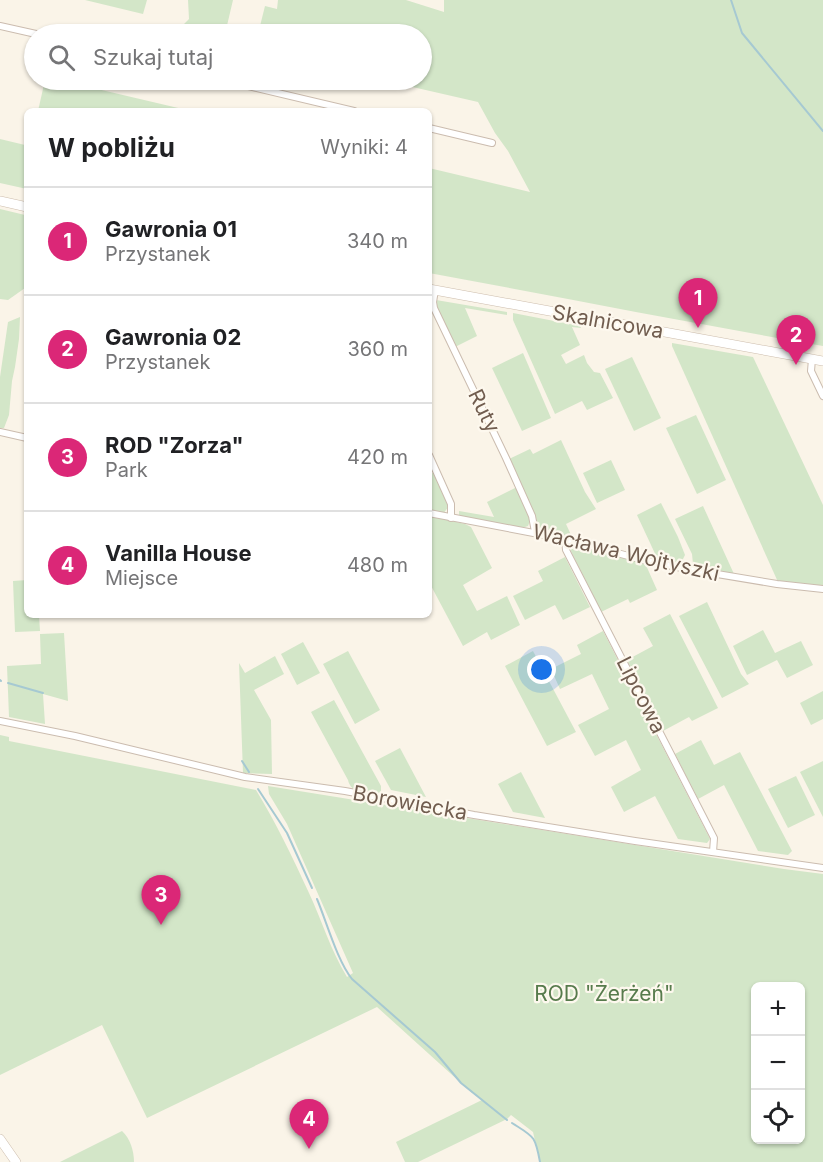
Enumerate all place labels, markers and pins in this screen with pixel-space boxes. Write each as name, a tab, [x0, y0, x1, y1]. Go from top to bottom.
pin: 1	[678, 278, 718, 328]
pin: 2	[776, 316, 816, 365]
pin: 3	[142, 876, 180, 925]
pin: 4	[290, 1100, 328, 1149]

